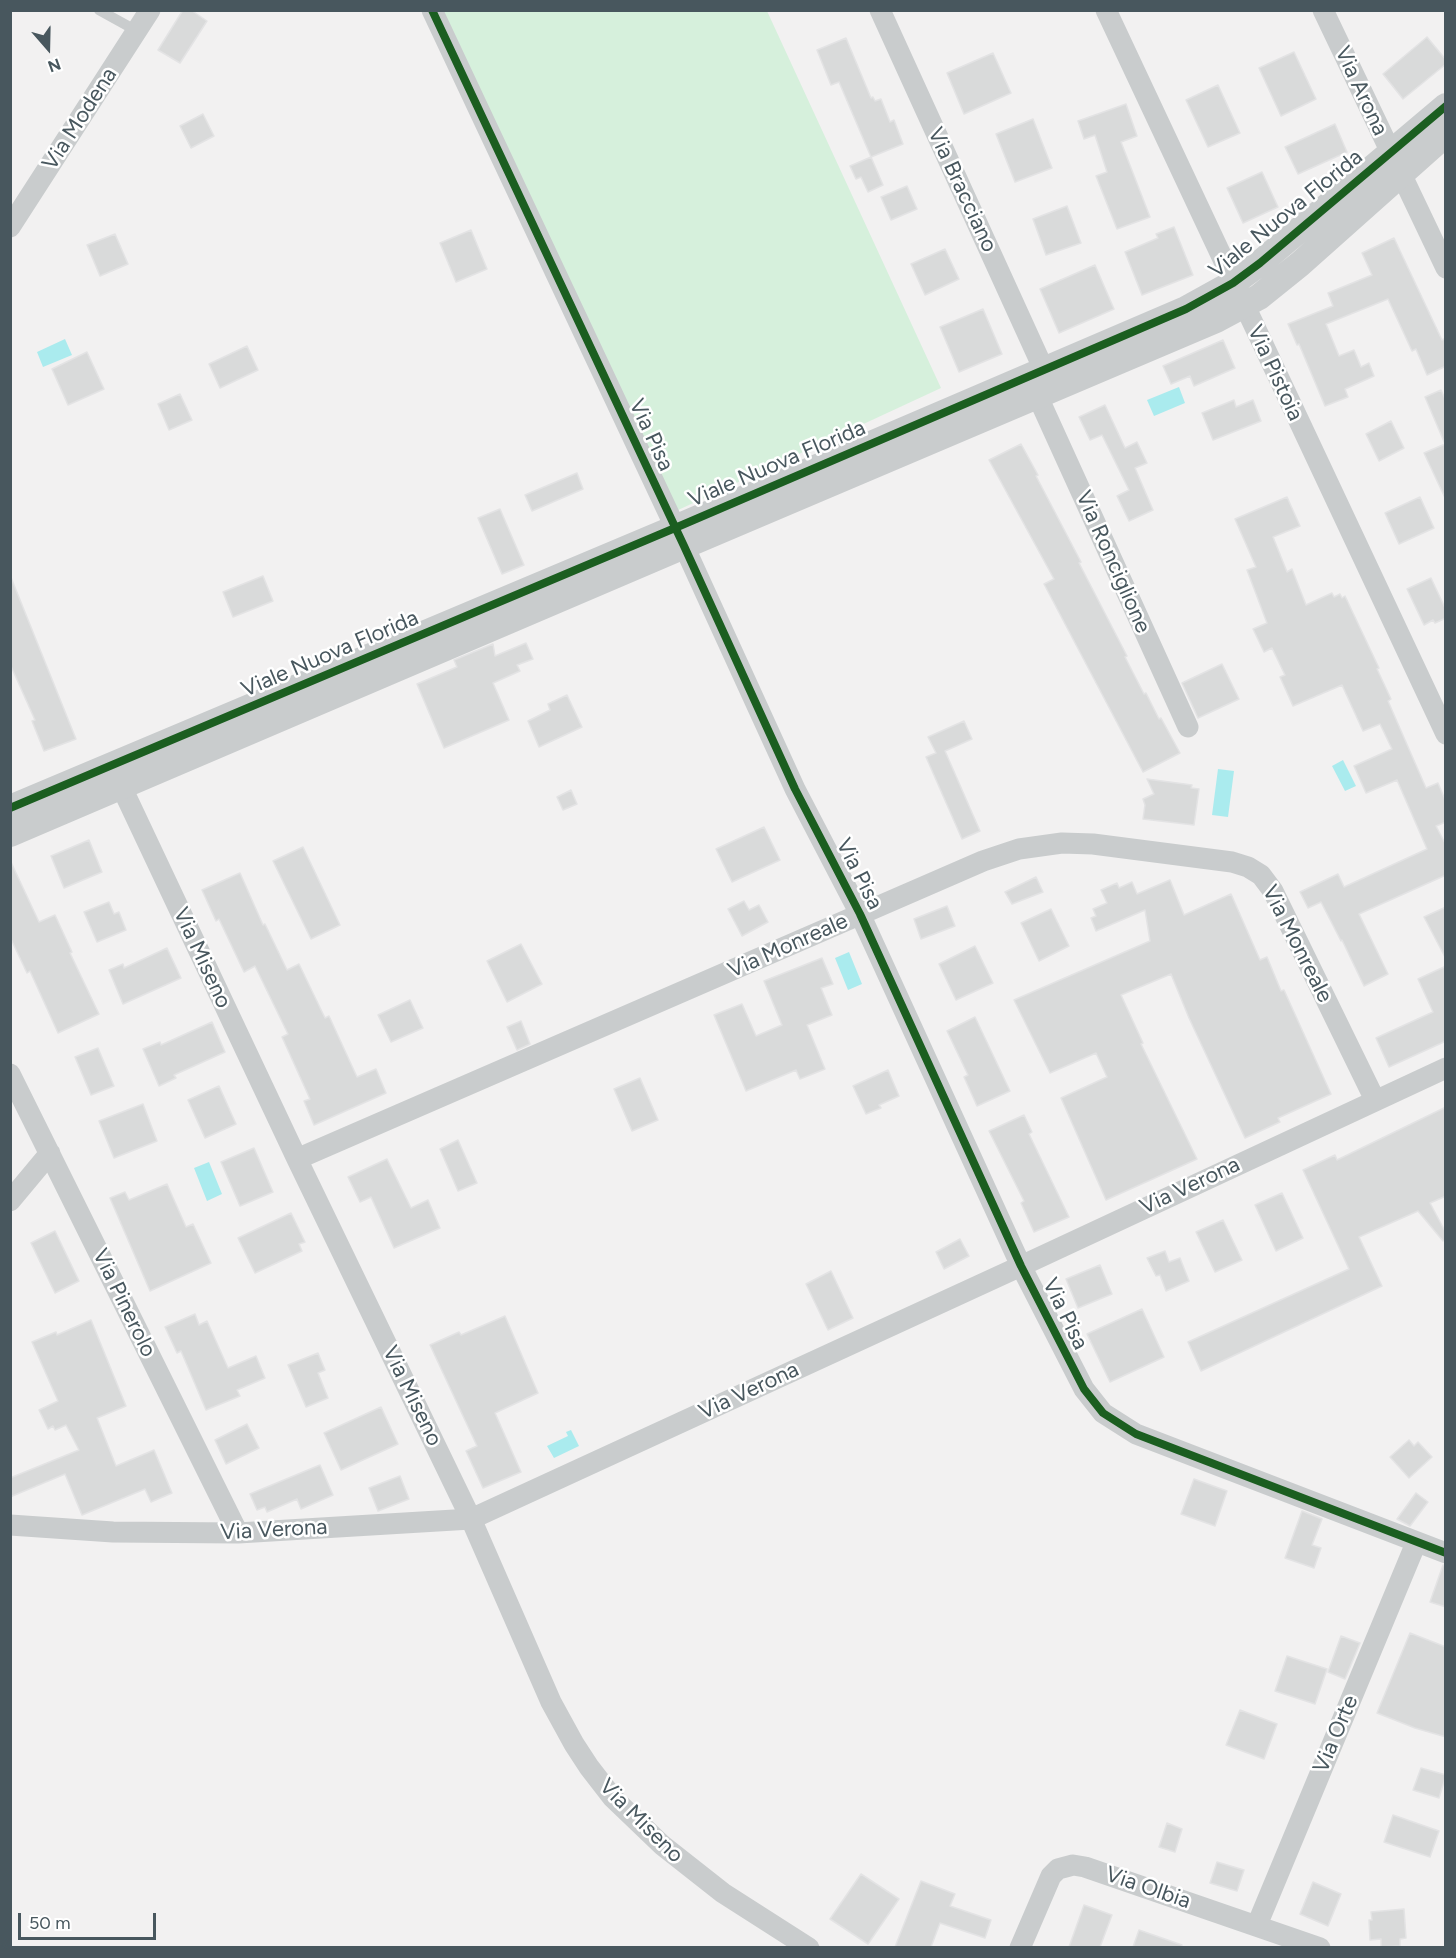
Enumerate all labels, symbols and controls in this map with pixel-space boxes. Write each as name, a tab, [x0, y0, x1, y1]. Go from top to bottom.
north arrow	[18, 18, 78, 78]
street label: Via Arona	[1329, 42, 1393, 140]
text: N	[45, 54, 63, 76]
street label: Via Modena	[37, 63, 123, 175]
street label: Via Bracciano	[922, 124, 1002, 256]
street label: Viale Nuova Florida	[1204, 144, 1368, 284]
street label: Via Pistoia	[1241, 321, 1309, 425]
street label: Via Pisa	[623, 395, 679, 475]
street label: Viale Nuova Florida	[685, 415, 869, 513]
street label: Via Ronciglione	[1070, 487, 1156, 637]
street label: Viale Nuova Florida	[238, 605, 422, 703]
street label: Via Pisa	[830, 834, 888, 914]
street label: Via Monreale	[1256, 881, 1338, 1007]
street label: Via Miseno	[167, 903, 237, 1013]
street label: Via Monreale	[724, 908, 852, 984]
street label: Via Verona	[1136, 1151, 1244, 1221]
street label: Via Pinerolo	[87, 1245, 161, 1361]
street label: Via Pisa	[1036, 1274, 1094, 1354]
street label: Via Miseno	[376, 1342, 448, 1450]
street label: Via Verona	[695, 1356, 803, 1426]
street label: Via Verona	[220, 1514, 328, 1546]
street label: Via Orte	[1308, 1691, 1364, 1777]
street label: Via Miseno	[593, 1773, 689, 1869]
street label: Via Olbia	[1102, 1861, 1194, 1915]
scale bar	[21, 1901, 159, 1939]
text: 50 m	[29, 1912, 71, 1934]

